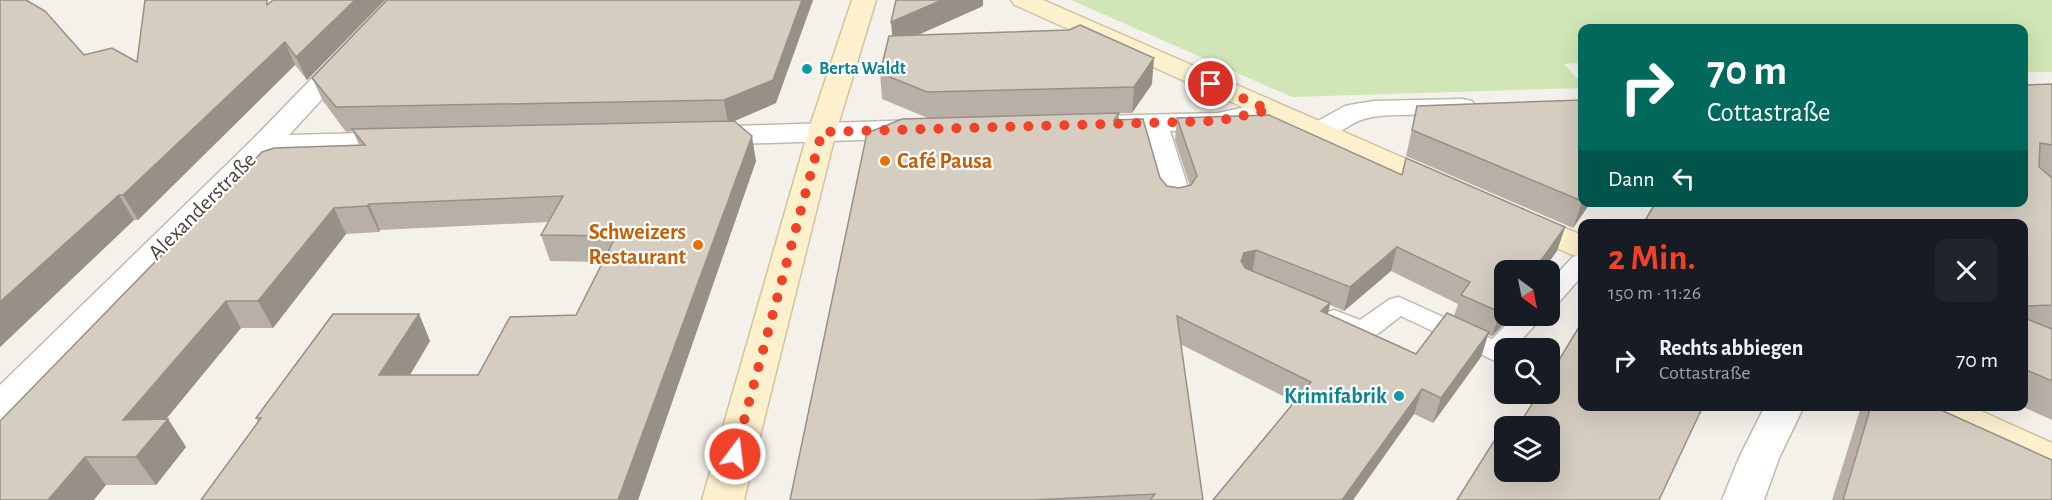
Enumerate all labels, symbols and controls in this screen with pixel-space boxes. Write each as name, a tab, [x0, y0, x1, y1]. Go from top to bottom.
icon: right	[1608, 48, 1686, 126]
text: 70 m	[1707, 50, 1787, 92]
pin	[1185, 58, 1236, 109]
place label: Berta Waldt	[819, 60, 906, 78]
marker: Berta Waldt	[800, 62, 814, 76]
icon: arrive	[1194, 67, 1227, 100]
text: Cottastraße	[1707, 99, 1830, 126]
street label: Alexanderstraße	[144, 148, 260, 264]
place label: Café Pausa	[897, 150, 993, 172]
marker: Café Pausa	[878, 154, 892, 168]
icon: left	[1667, 162, 1700, 195]
text: Dann	[1608, 168, 1655, 190]
place label: Schweizers Restaurant	[589, 221, 687, 268]
marker: Schweizers Restaurant	[691, 238, 705, 252]
button: close	[1935, 239, 1998, 302]
text: 2 Min.	[1608, 240, 1696, 276]
north arrow	[1494, 260, 1560, 326]
map controls	[1494, 260, 1560, 482]
text: 150 m · 11:26	[1608, 283, 1701, 303]
text: Rechts abbiegen	[1659, 337, 1803, 359]
button: search	[1494, 338, 1560, 404]
icon: right	[1608, 344, 1641, 377]
text: 70 m	[1956, 349, 1998, 371]
text: Cottastraße	[1659, 363, 1750, 383]
place label: Krimifabrik	[1284, 385, 1387, 407]
marker: Krimifabrik	[1392, 389, 1406, 403]
button: layers	[1494, 416, 1560, 482]
position arrow	[703, 422, 767, 486]

